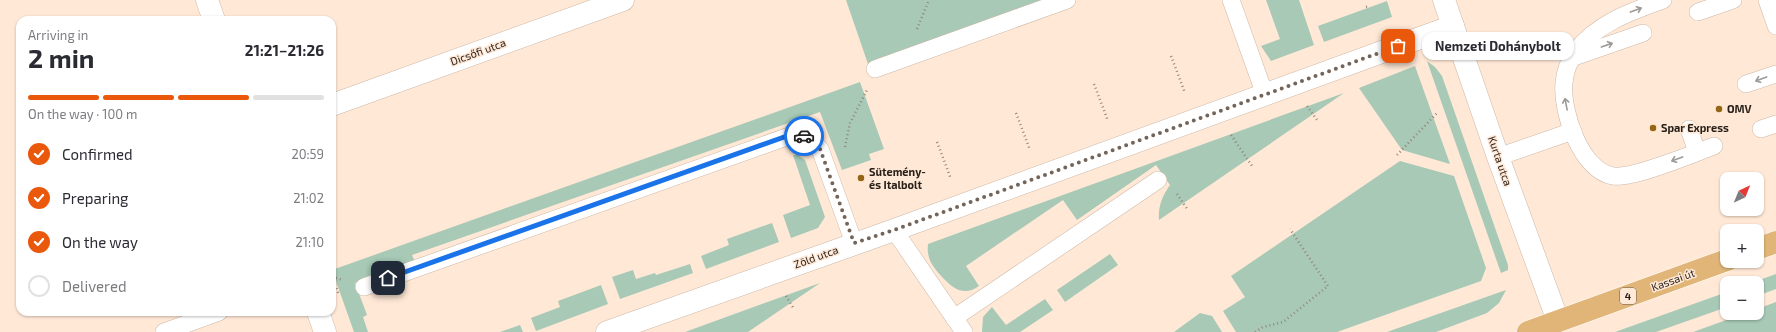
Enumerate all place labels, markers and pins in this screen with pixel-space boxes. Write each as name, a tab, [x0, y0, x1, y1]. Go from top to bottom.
pin	[1381, 29, 1415, 63]
callout: Nemzeti Dohánybolt	[1422, 32, 1574, 60]
place label: OMV	[1727, 102, 1752, 115]
marker: OMV	[1714, 104, 1724, 114]
place label: Spar Express	[1661, 121, 1729, 134]
marker: Spar Express	[1648, 123, 1658, 133]
place label: Sütemény- és Italbolt	[869, 165, 926, 191]
marker: Sütemény- és Italbolt	[856, 173, 866, 183]
pin	[371, 261, 405, 295]

